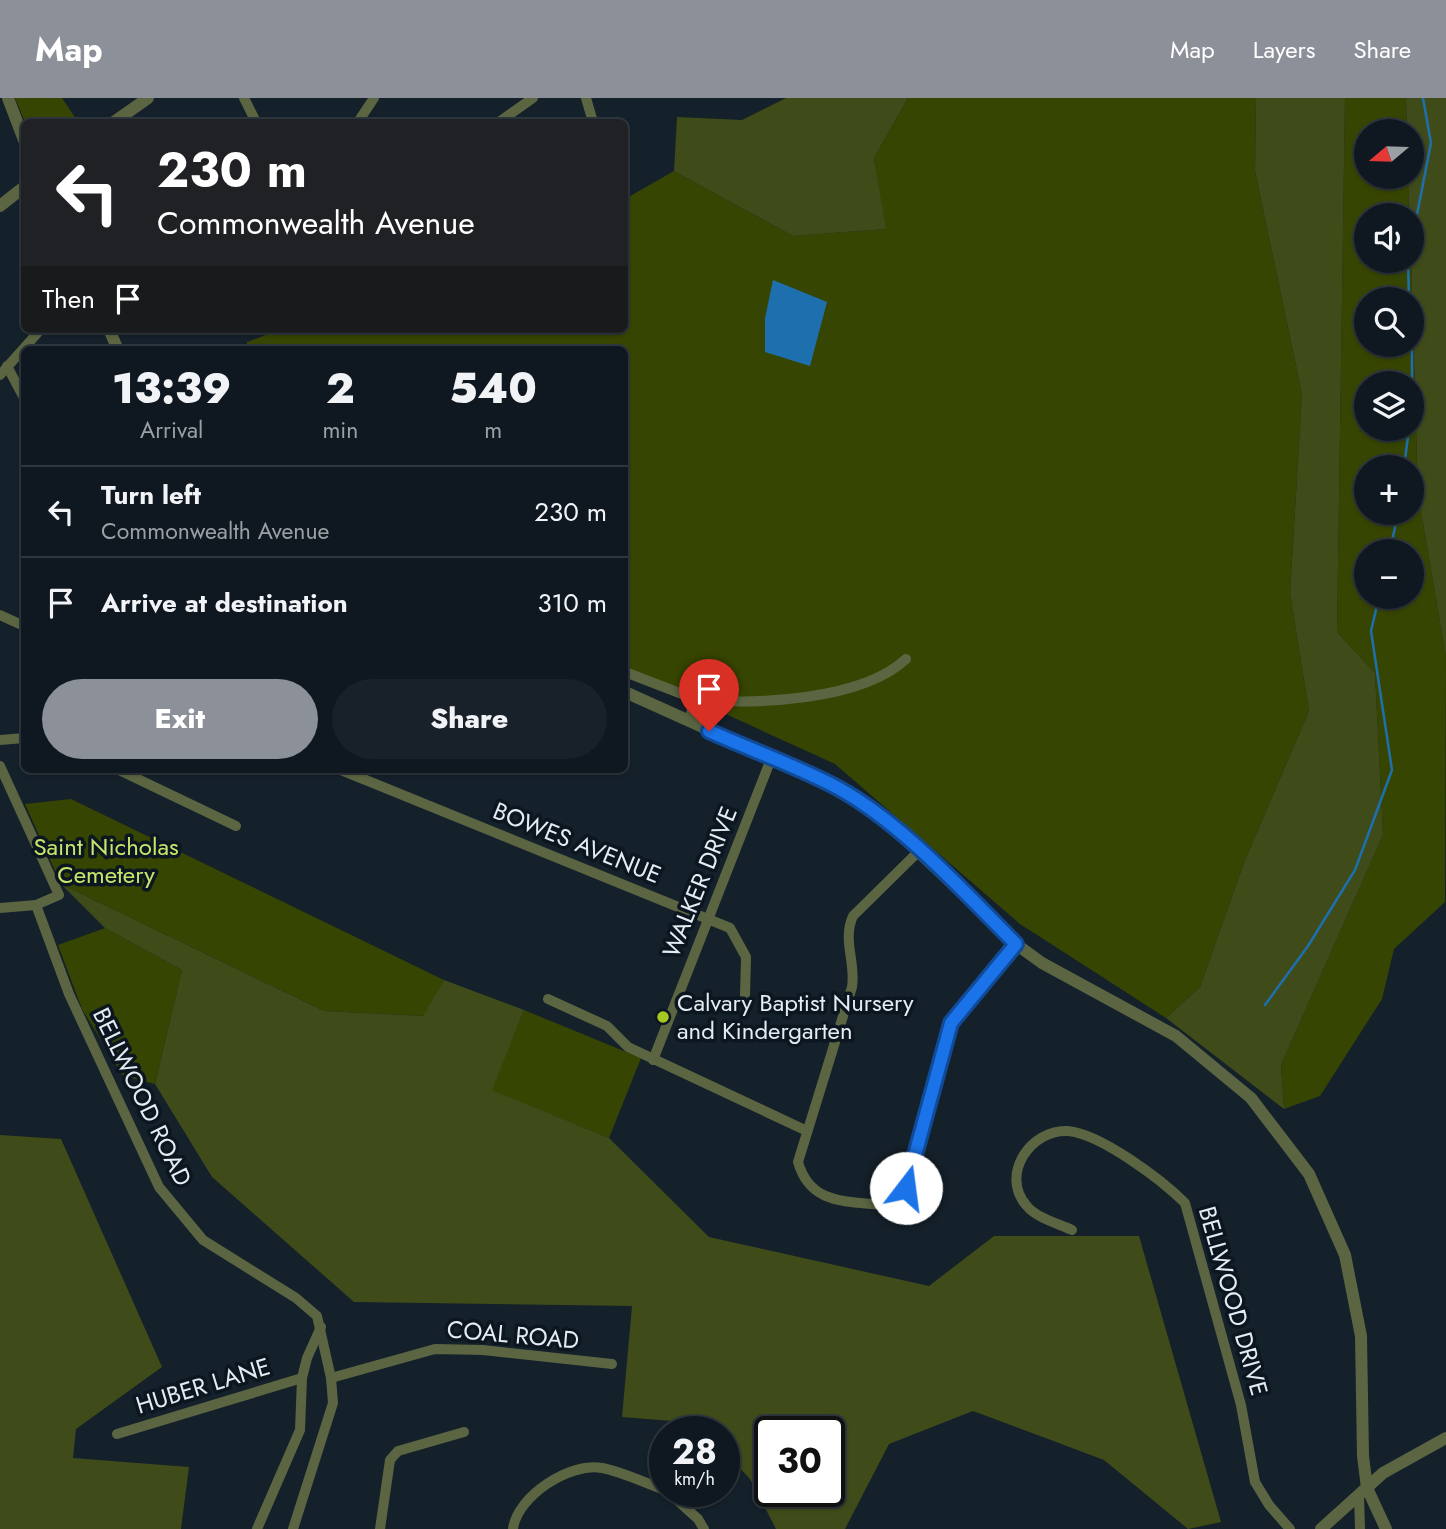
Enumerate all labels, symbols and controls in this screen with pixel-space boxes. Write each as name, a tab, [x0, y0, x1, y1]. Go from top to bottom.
text: Map	[35, 26, 103, 73]
text: Map	[1170, 32, 1215, 67]
text: Layers	[1253, 32, 1315, 67]
text: Share	[1353, 32, 1411, 67]
north arrow	[1354, 119, 1424, 189]
map controls	[1354, 119, 1424, 609]
text: 230 m	[157, 135, 307, 205]
icon: left	[42, 147, 133, 238]
text: Commonwealth Avenue	[157, 200, 475, 246]
button: sound	[1354, 203, 1424, 273]
text: Then	[42, 280, 95, 318]
icon: arrive	[109, 280, 147, 318]
button: search	[1354, 287, 1424, 357]
text: 13:39	[112, 358, 231, 419]
text: 2	[326, 358, 355, 419]
text: 540	[449, 358, 537, 419]
button: layers	[1354, 371, 1424, 441]
text: Arrival	[140, 413, 203, 447]
text: min	[322, 413, 358, 447]
text: m	[484, 413, 502, 447]
button: +	[1354, 455, 1424, 525]
text: Turn left	[101, 476, 201, 514]
icon: left	[42, 493, 80, 531]
text: 230 m	[534, 493, 607, 531]
text: Commonwealth Avenue	[101, 514, 329, 548]
button: −	[1354, 539, 1424, 609]
icon: arrive	[42, 584, 80, 622]
text: Arrive at destination	[101, 584, 348, 622]
text: 310 m	[537, 584, 607, 622]
pin	[679, 659, 739, 731]
icon: arrive	[690, 670, 728, 708]
button: Exit	[42, 679, 318, 759]
button: Share	[332, 679, 607, 759]
street label: BOWES AVENUE	[488, 793, 666, 892]
street label: WALKER DRIVE	[653, 801, 746, 963]
park label: Saint Nicholas Cemetery	[33, 829, 179, 892]
place label: Calvary Baptist Nursery and Kindergarten	[677, 985, 914, 1048]
street label: BELLWOOD ROAD	[84, 1002, 201, 1192]
marker: Calvary Baptist Nursery and Kindergarten	[655, 1009, 671, 1025]
position arrow	[869, 1151, 943, 1225]
street label: BELLWOOD DRIVE	[1190, 1202, 1277, 1400]
street label: COAL ROAD	[446, 1311, 581, 1358]
street label: HUBER LANE	[131, 1349, 274, 1423]
speed limit sign: 30	[754, 1416, 845, 1507]
text: 28	[672, 1427, 717, 1477]
text: km/h	[674, 1466, 715, 1492]

